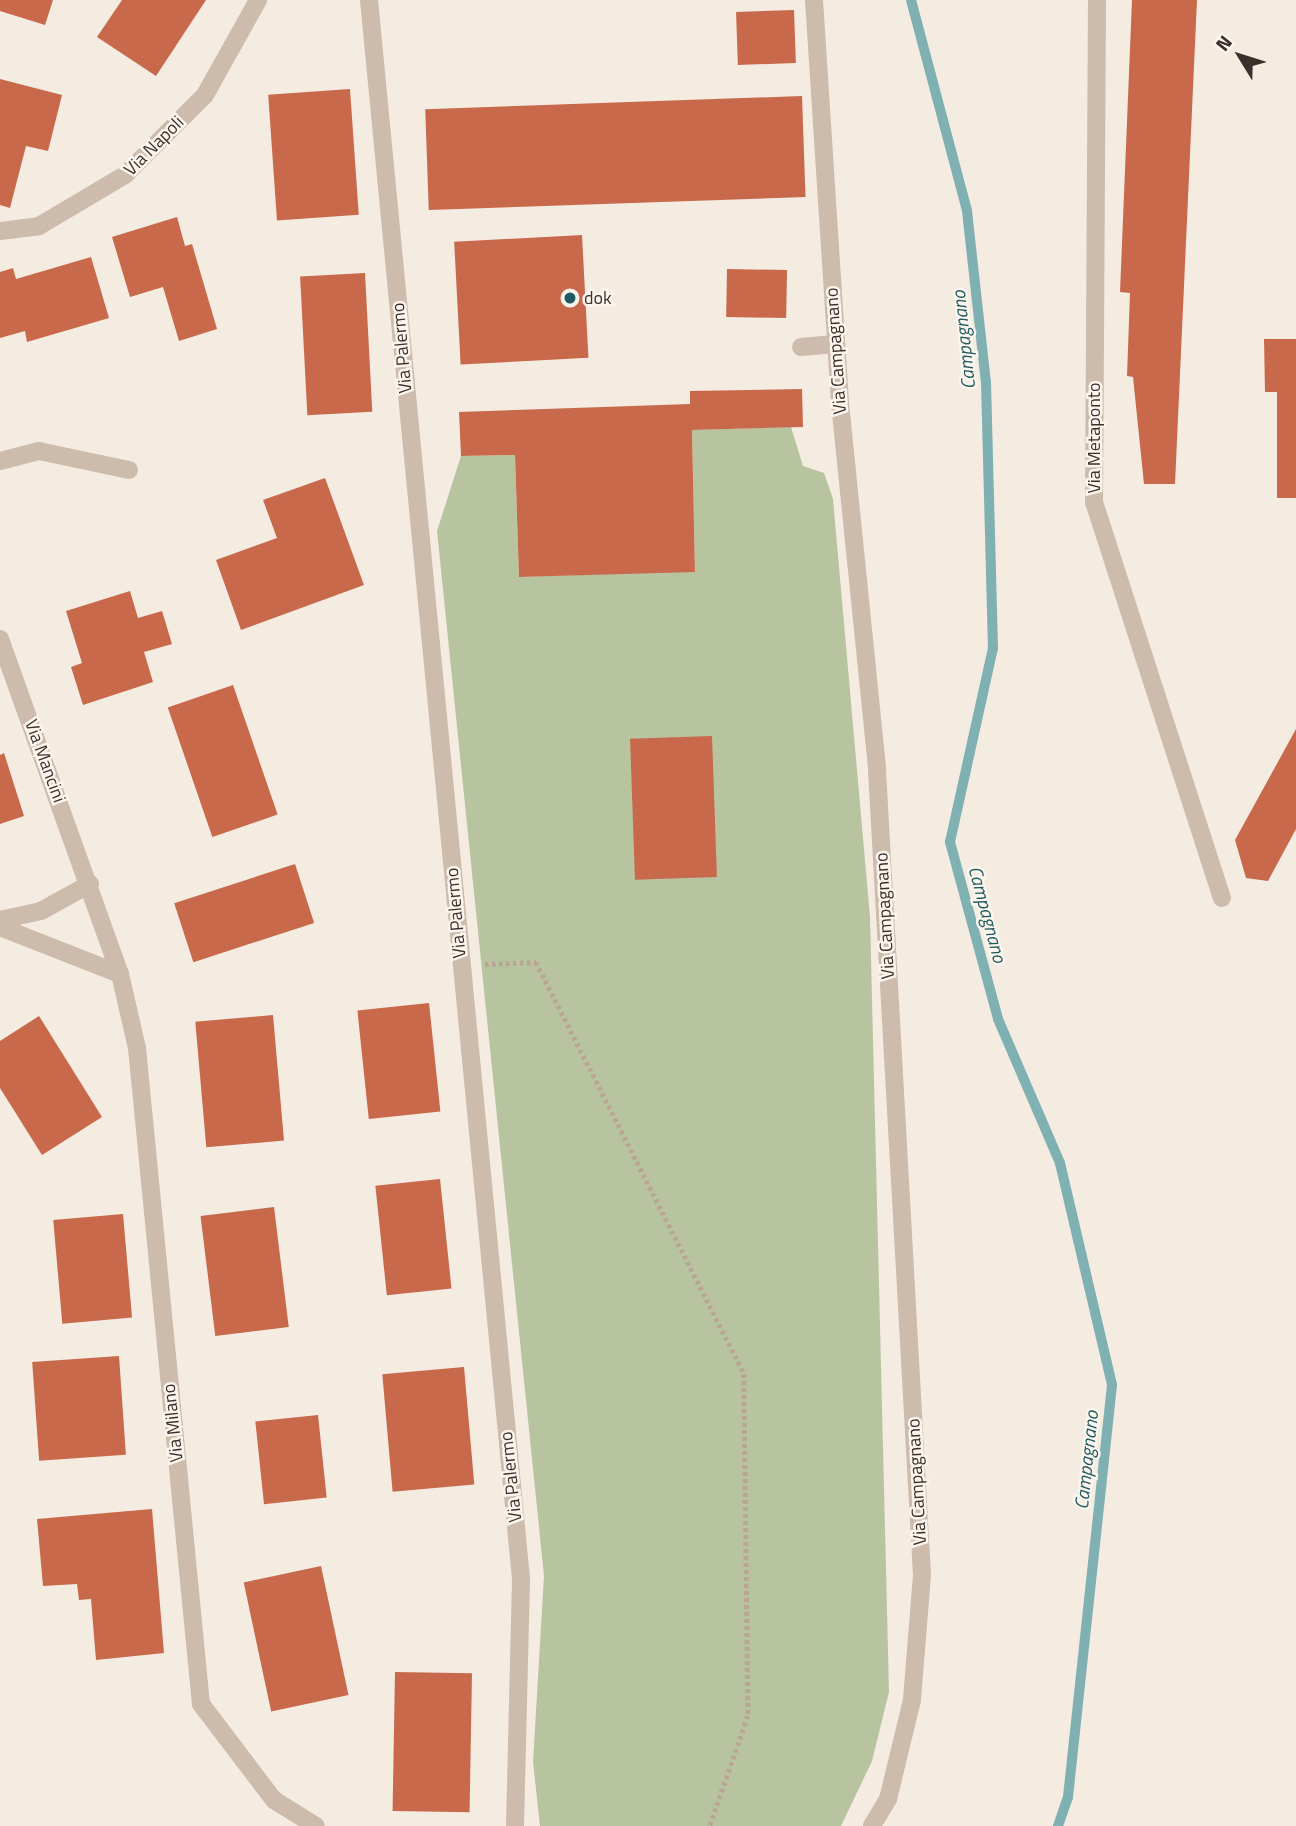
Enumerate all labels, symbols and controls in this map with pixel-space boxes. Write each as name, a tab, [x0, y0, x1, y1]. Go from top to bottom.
north arrow	[1205, 21, 1275, 91]
text: N	[1208, 29, 1239, 57]
street label: Via Napoli	[120, 112, 188, 180]
place label: dok	[584, 287, 612, 309]
street label: Via Campagnano	[821, 287, 851, 415]
water label: Campagnano	[946, 289, 980, 391]
marker: dok	[562, 290, 578, 306]
street label: Via Palermo	[387, 302, 417, 394]
street label: Via Metaponto	[1083, 382, 1105, 494]
street label: Via Mancini	[20, 717, 70, 805]
street label: Via Campagnano	[871, 852, 899, 980]
water label: Campagnano	[964, 863, 1012, 965]
street label: Via Palermo	[441, 867, 471, 959]
street label: Via Milano	[158, 1383, 188, 1463]
water label: Campagnano	[1069, 1409, 1103, 1511]
street label: Via Campagnano	[903, 1418, 931, 1546]
street label: Via Palermo	[496, 1431, 526, 1523]

